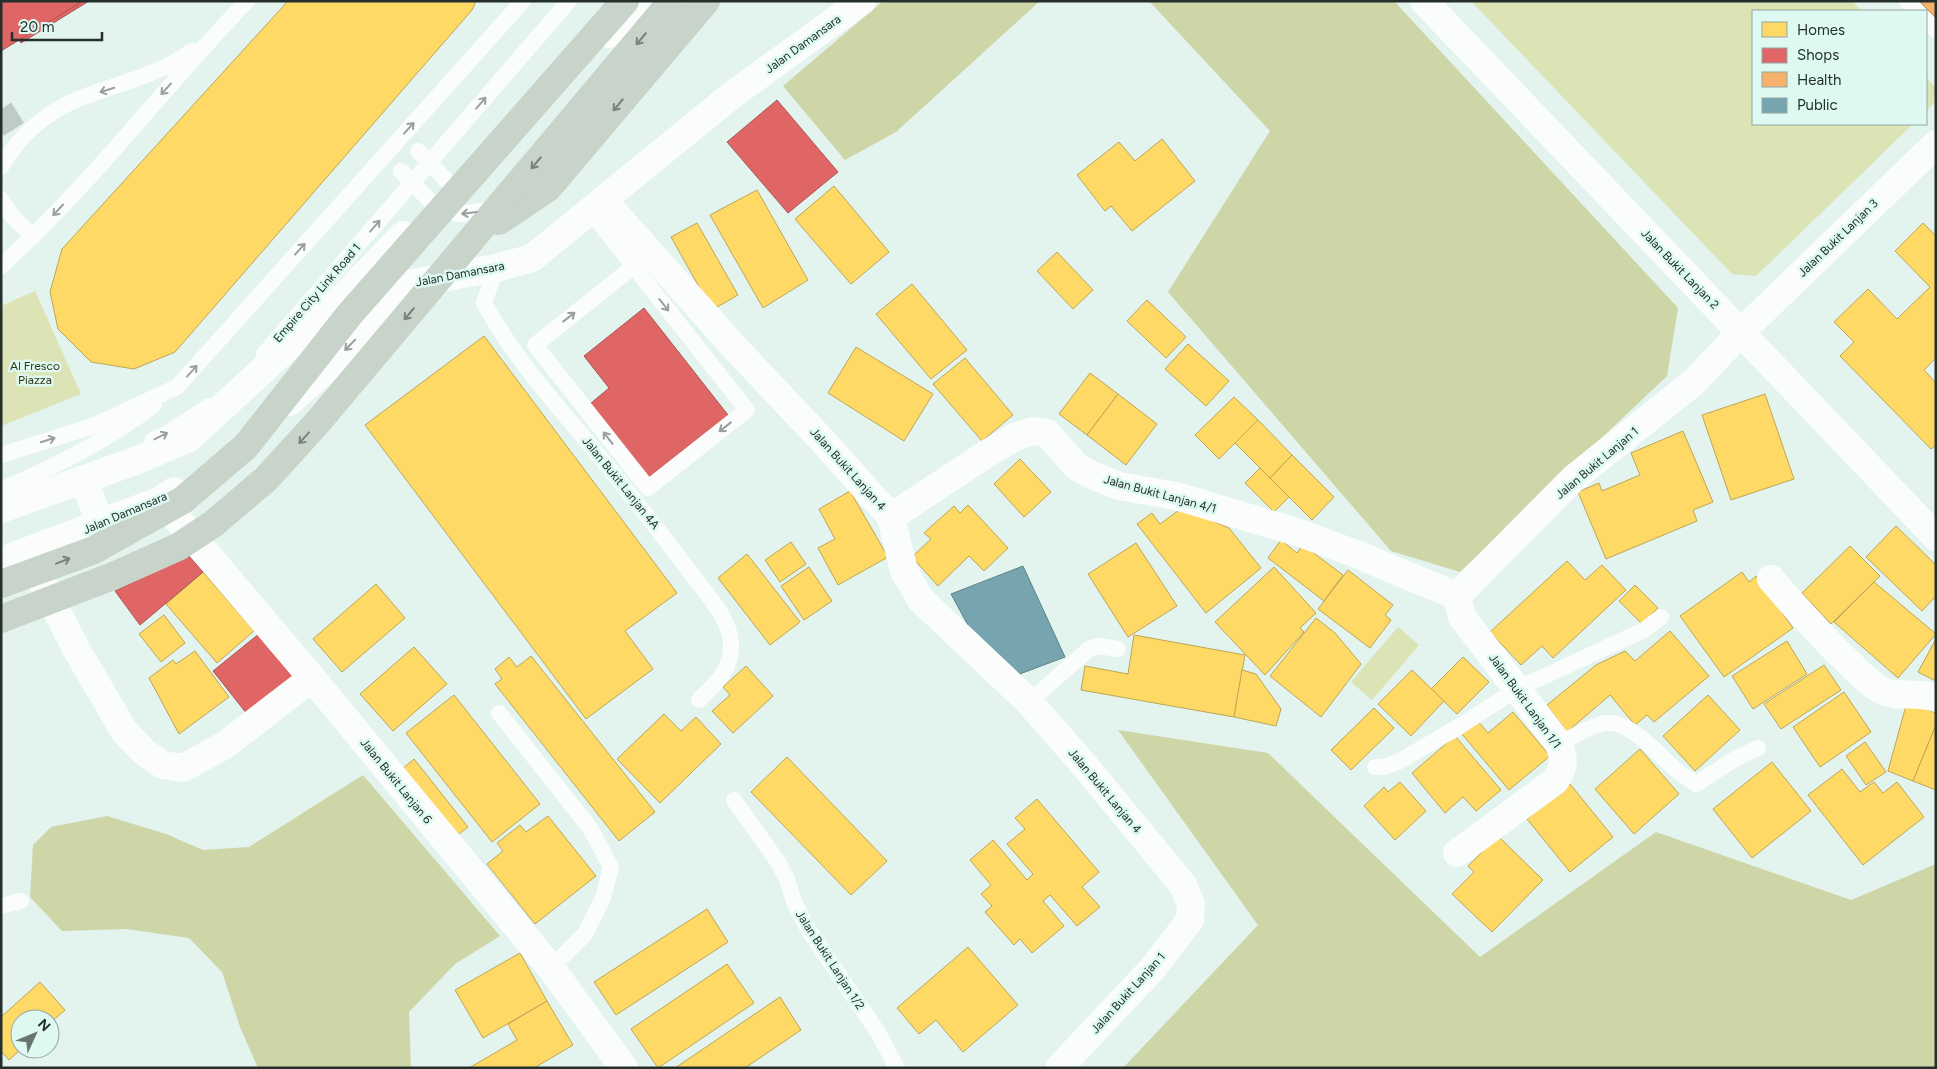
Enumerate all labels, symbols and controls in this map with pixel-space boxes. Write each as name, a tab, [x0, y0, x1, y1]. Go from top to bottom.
scale bar	[12, 10, 102, 42]
legend	[1752, 10, 1927, 125]
street label: Jalan Damansara	[762, 12, 844, 76]
text: 20 m	[20, 18, 54, 36]
text: Homes	[1797, 21, 1845, 39]
one-way arrow	[635, 32, 647, 45]
text: Shops	[1797, 46, 1839, 64]
text: Health	[1797, 71, 1841, 89]
one-way arrow	[161, 82, 172, 95]
one-way arrow	[99, 86, 115, 95]
text: Public	[1797, 96, 1838, 114]
one-way arrow	[475, 97, 486, 110]
one-way arrow	[612, 99, 624, 112]
one-way arrow	[403, 122, 415, 135]
one-way arrow	[531, 156, 542, 169]
street label: Jalan Bukit Lanjan 3	[1795, 196, 1881, 280]
one-way arrow	[53, 203, 65, 216]
one-way arrow	[462, 208, 478, 218]
one-way arrow	[369, 219, 380, 232]
street label: Jalan Bukit Lanjan 2	[1638, 226, 1722, 312]
street label: Empire City Link Road 1	[270, 241, 364, 345]
one-way arrow	[295, 243, 306, 256]
street label: Jalan Damansara	[414, 259, 506, 289]
one-way arrow	[658, 298, 669, 311]
one-way arrow	[404, 307, 415, 320]
one-way arrow	[562, 312, 575, 323]
one-way arrow	[344, 338, 356, 351]
park label: Al Fresco Piazza	[10, 359, 60, 387]
one-way arrow	[186, 364, 198, 377]
one-way arrow	[719, 422, 732, 433]
street label: Jalan Bukit Lanjan 1	[1553, 424, 1641, 502]
street label: Jalan Bukit Lanjan 4	[807, 425, 889, 514]
one-way arrow	[153, 431, 168, 440]
one-way arrow	[298, 431, 310, 444]
one-way arrow	[603, 431, 614, 444]
street label: Jalan Bukit Lanjan 4A	[580, 434, 662, 532]
one-way arrow	[39, 435, 55, 444]
street label: Jalan Bukit Lanjan 4/1	[1102, 472, 1218, 516]
street label: Jalan Damansara	[81, 489, 169, 537]
one-way arrow	[55, 556, 70, 565]
street label: Jalan Bukit Lanjan 1/1	[1486, 651, 1564, 751]
street label: Jalan Bukit Lanjan 6	[357, 736, 435, 827]
street label: Jalan Bukit Lanjan 4	[1065, 746, 1145, 837]
street label: Jalan Bukit Lanjan 1/2	[793, 908, 867, 1012]
street label: Jalan Bukit Lanjan 1	[1088, 950, 1168, 1036]
north arrow	[10, 1009, 60, 1059]
text: N	[34, 1016, 54, 1035]

